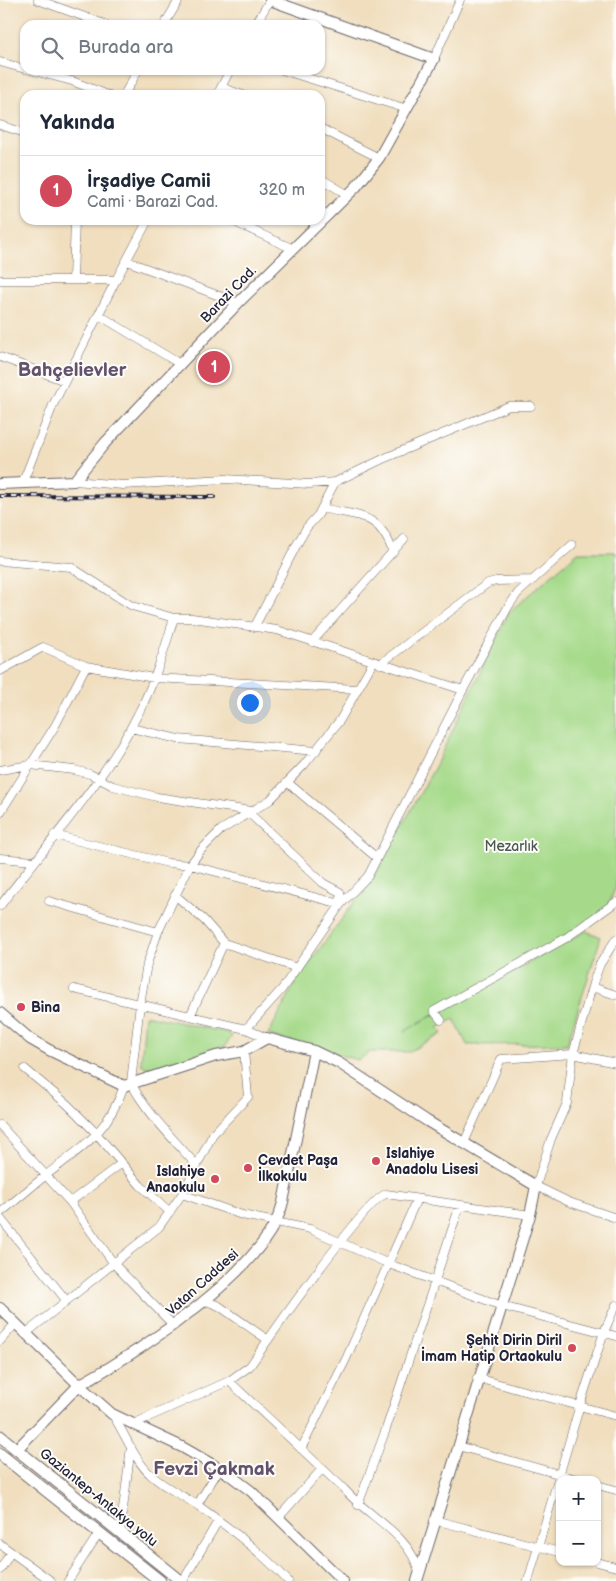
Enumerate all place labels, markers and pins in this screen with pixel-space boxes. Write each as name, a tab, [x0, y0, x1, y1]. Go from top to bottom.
pin: 1	[198, 348, 230, 386]
place label: Bina	[31, 999, 60, 1016]
marker: Bina	[15, 1001, 27, 1013]
place label: Islahiye Anadolu Lisesi	[385, 1145, 478, 1178]
place label: Cevdet Paşa İlkokulu	[258, 1152, 338, 1185]
marker: Islahiye Anadolu Lisesi	[370, 1155, 382, 1167]
marker: Cevdet Paşa İlkokulu	[242, 1162, 254, 1174]
place label: Islahiye Anaokulu	[145, 1163, 205, 1196]
marker: Islahiye Anaokulu	[209, 1173, 221, 1185]
place label: Şehit Dirin Diril İmam Hatip Ortaokulu	[421, 1332, 562, 1365]
marker: Şehit Dirin Diril İmam Hatip Ortaokulu	[566, 1342, 578, 1354]

